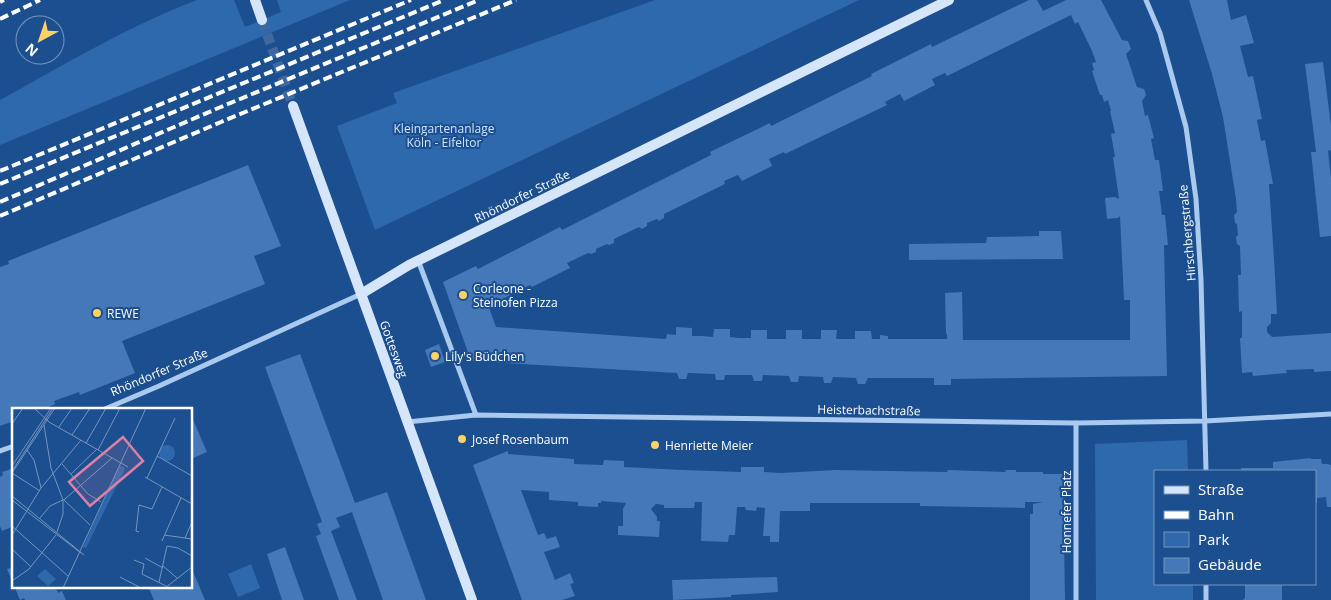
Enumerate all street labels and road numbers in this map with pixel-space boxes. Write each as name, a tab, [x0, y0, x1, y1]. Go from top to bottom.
street label: Rhöndorfer Straße	[471, 165, 573, 226]
street label: Hirschbergstraße	[1174, 184, 1200, 282]
street label: Gottesweg	[376, 318, 412, 380]
street label: Rhöndorfer Straße	[108, 344, 211, 400]
street label: Heisterbachstraße	[817, 401, 921, 419]
street label: Honnefer Platz	[1058, 470, 1075, 554]

